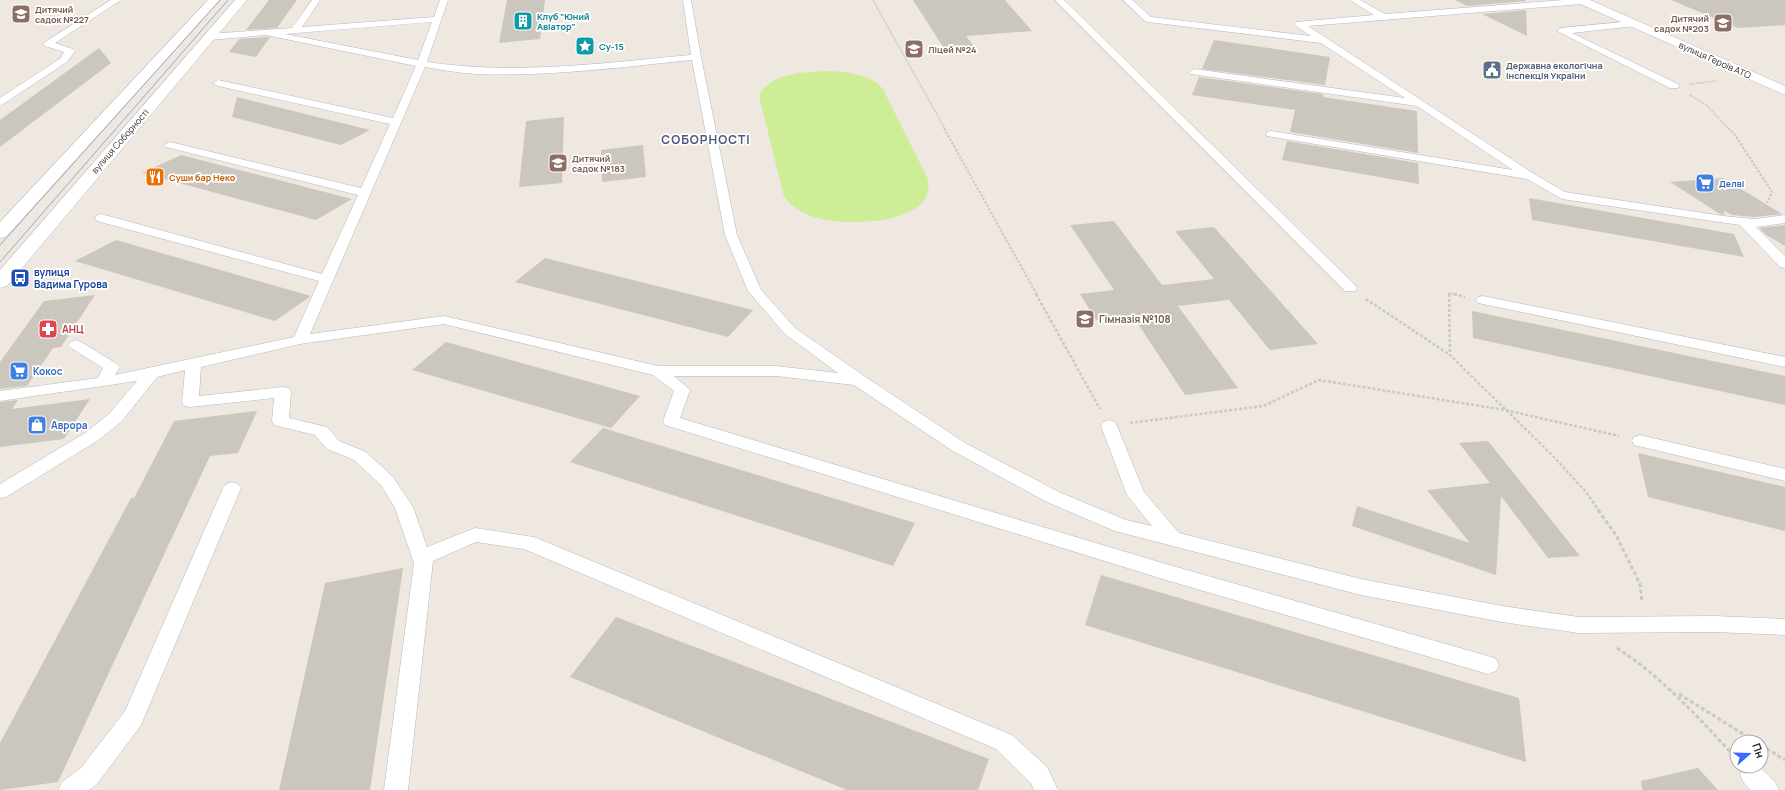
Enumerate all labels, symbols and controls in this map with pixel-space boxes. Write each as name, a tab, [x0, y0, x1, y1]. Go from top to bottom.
school or university icon: Дитячий садок №227	[10, 3, 32, 25]
place label: Дитячий садок №227	[35, 3, 89, 26]
building icon: Клуб "Юний Авіатор"	[512, 10, 534, 32]
place label: Клуб "Юний Авіатор"	[537, 10, 589, 33]
place label: Дитячий садок №203	[1654, 12, 1709, 35]
school or university icon: Дитячий садок №203	[1712, 12, 1734, 34]
place icon: Су-15	[574, 35, 596, 57]
school or university icon: Ліцей №24	[903, 38, 925, 60]
street label: вулиця Героїв АТО	[1677, 38, 1754, 82]
place label: Су-15	[599, 40, 624, 53]
place label: Ліцей №24	[928, 43, 977, 56]
public building icon: Державна екологічна інспекція України	[1481, 59, 1503, 81]
place label: Державна екологічна інспекція України	[1506, 59, 1603, 82]
street label: вулиця Соборності	[88, 106, 152, 176]
district label: СОБОРНОСТІ	[661, 131, 751, 148]
school or university icon: Дитячий садок №183	[547, 152, 569, 174]
place label: Дитячий садок №183	[572, 152, 625, 175]
restaurant icon: Суши бар Неко	[144, 166, 166, 188]
place label: Суши бар Неко	[169, 171, 236, 184]
supermarket icon: Делві	[1694, 172, 1716, 194]
place label: Делві	[1719, 177, 1744, 190]
place label: вулиця Вадима Гурова	[34, 265, 108, 291]
bus stop icon: вулиця Вадима Гурова	[9, 267, 31, 289]
school or university icon: Гімназія №108	[1074, 308, 1096, 330]
place label: Гімназія №108	[1099, 312, 1171, 326]
pharmacy icon: АНЦ	[37, 318, 59, 340]
place label: АНЦ	[62, 322, 84, 336]
supermarket icon: Кокос	[8, 360, 30, 382]
place label: Кокос	[33, 364, 63, 378]
shop icon: Аврора	[26, 414, 48, 436]
place label: Аврора	[51, 418, 88, 432]
north arrow	[1729, 734, 1769, 774]
text: Пн	[1749, 741, 1768, 760]

